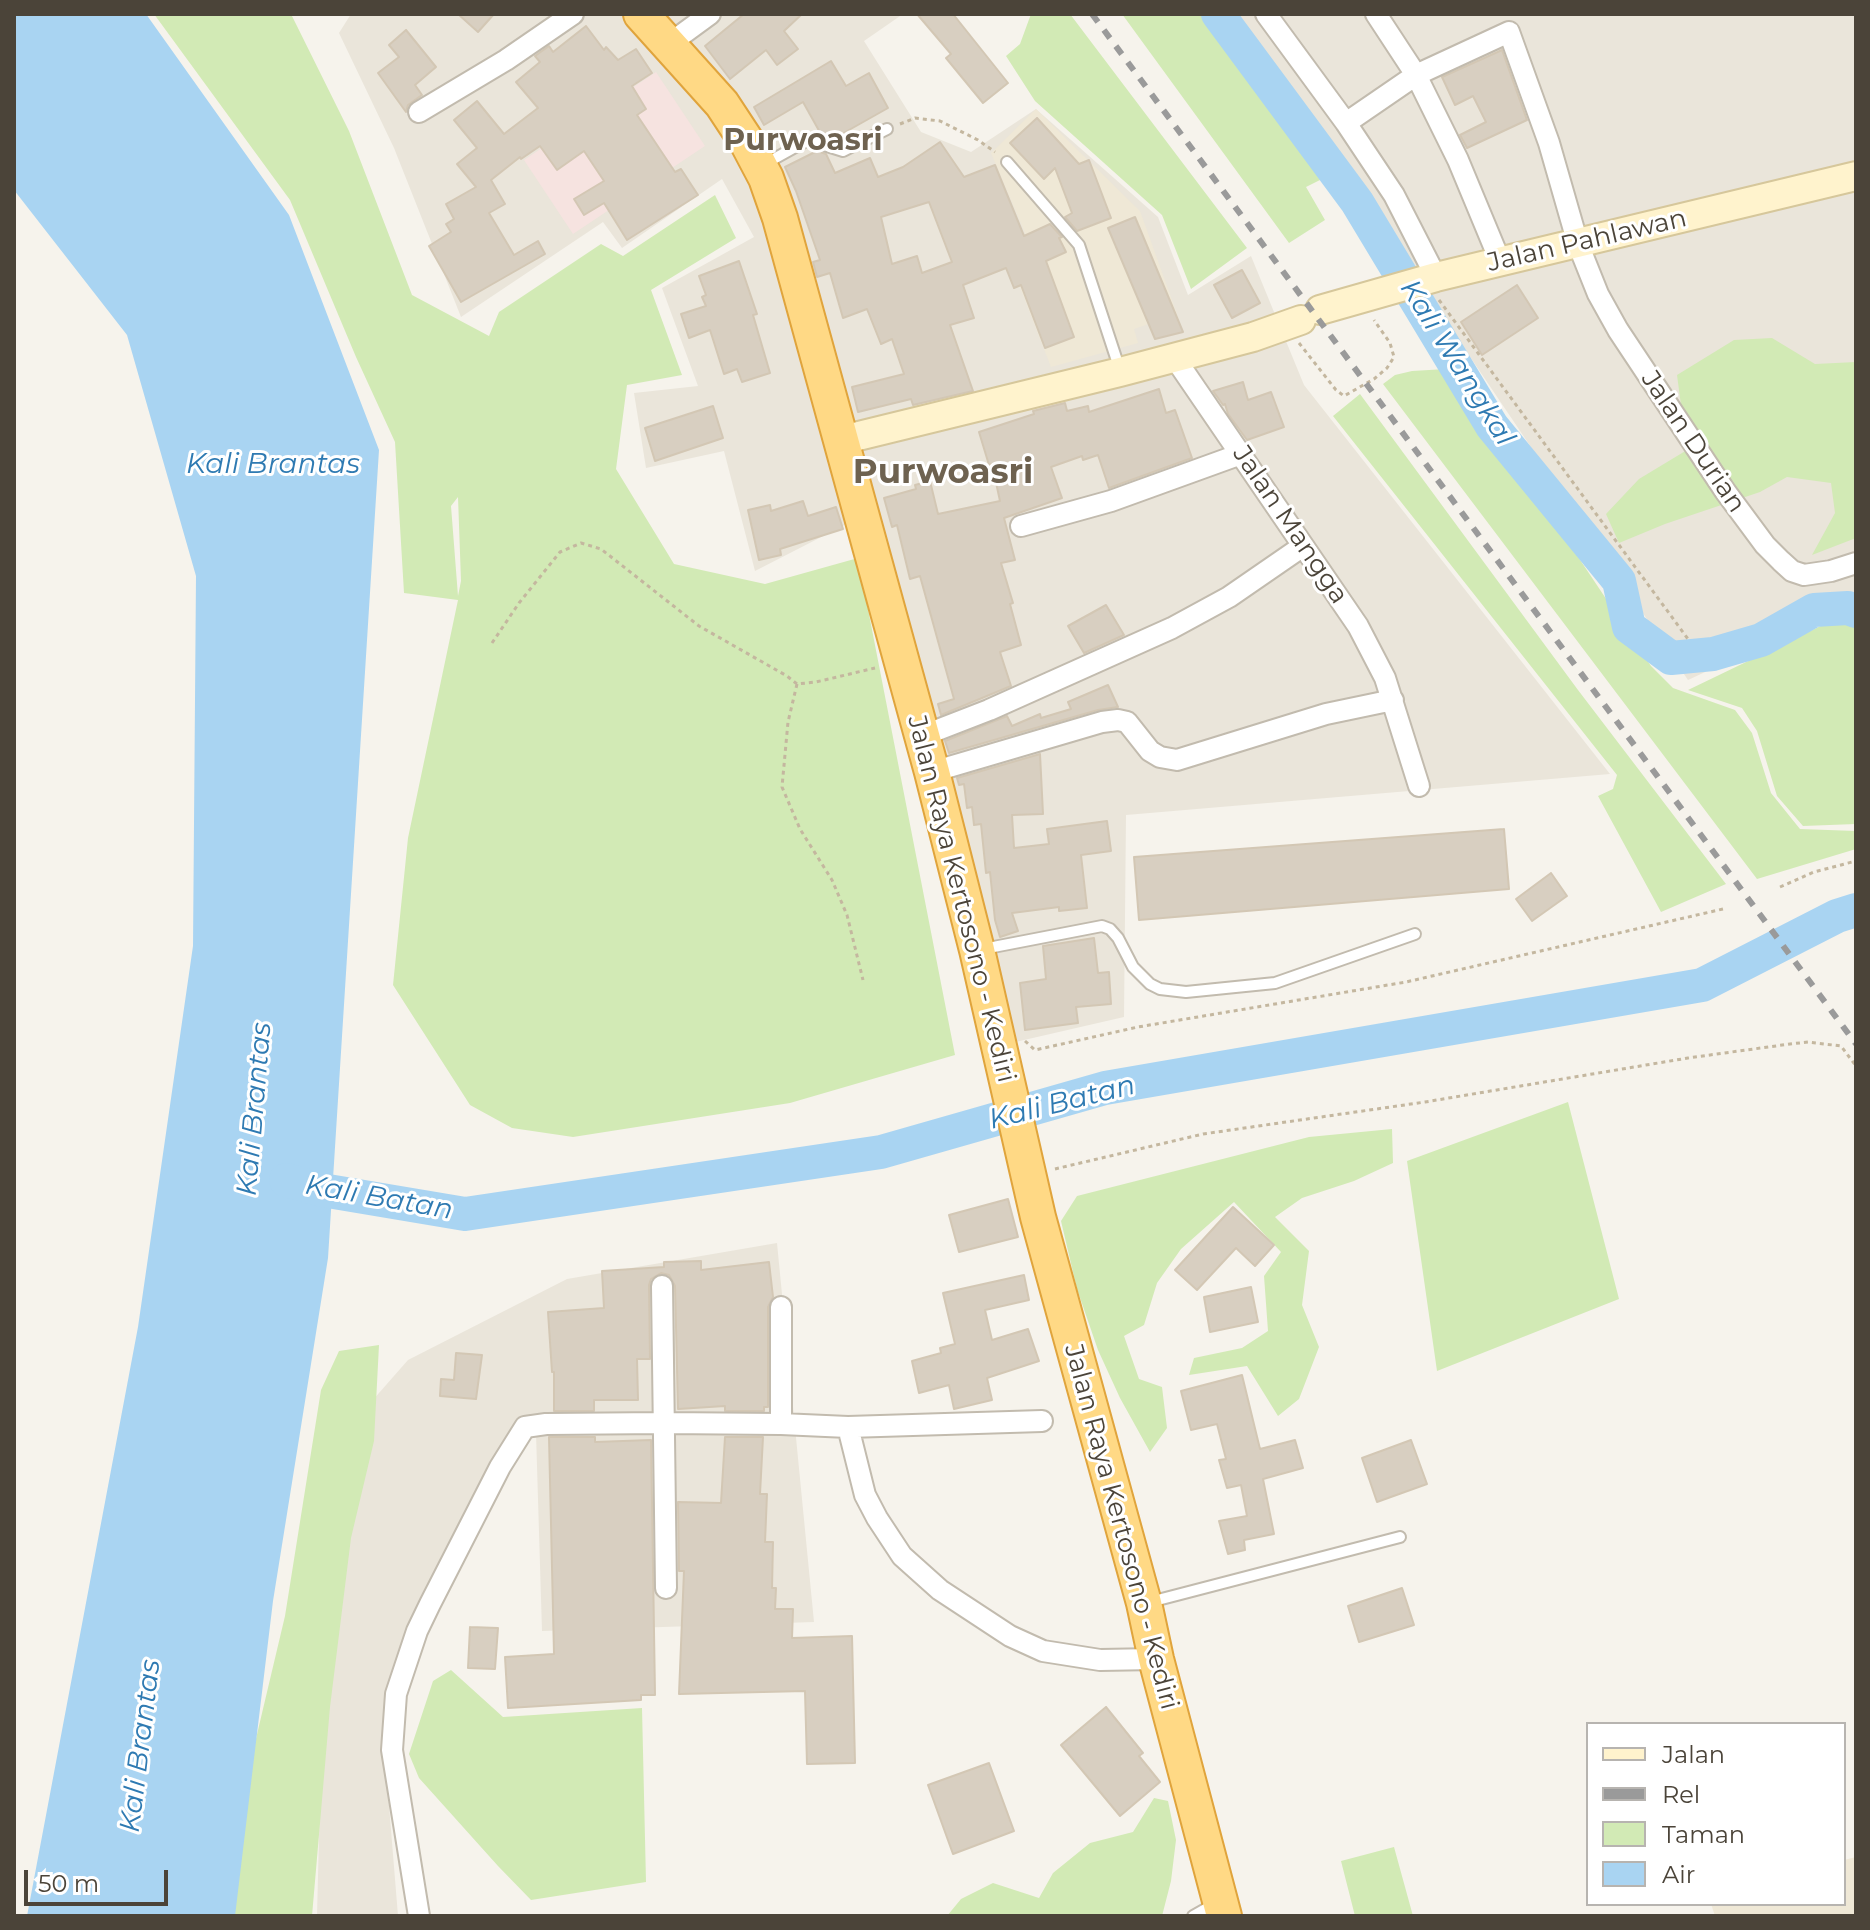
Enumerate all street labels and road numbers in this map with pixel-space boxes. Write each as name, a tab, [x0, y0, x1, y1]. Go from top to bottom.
street label: Jalan Pahlawan	[1484, 203, 1690, 279]
street label: Jalan Durian	[1634, 365, 1752, 519]
street label: Jalan Mangga	[1226, 440, 1354, 610]
street label: Jalan Raya Kertosono - Kediri	[900, 712, 1022, 1086]
street label: Jalan Raya Kertosono - Kediri	[1057, 1341, 1185, 1713]

